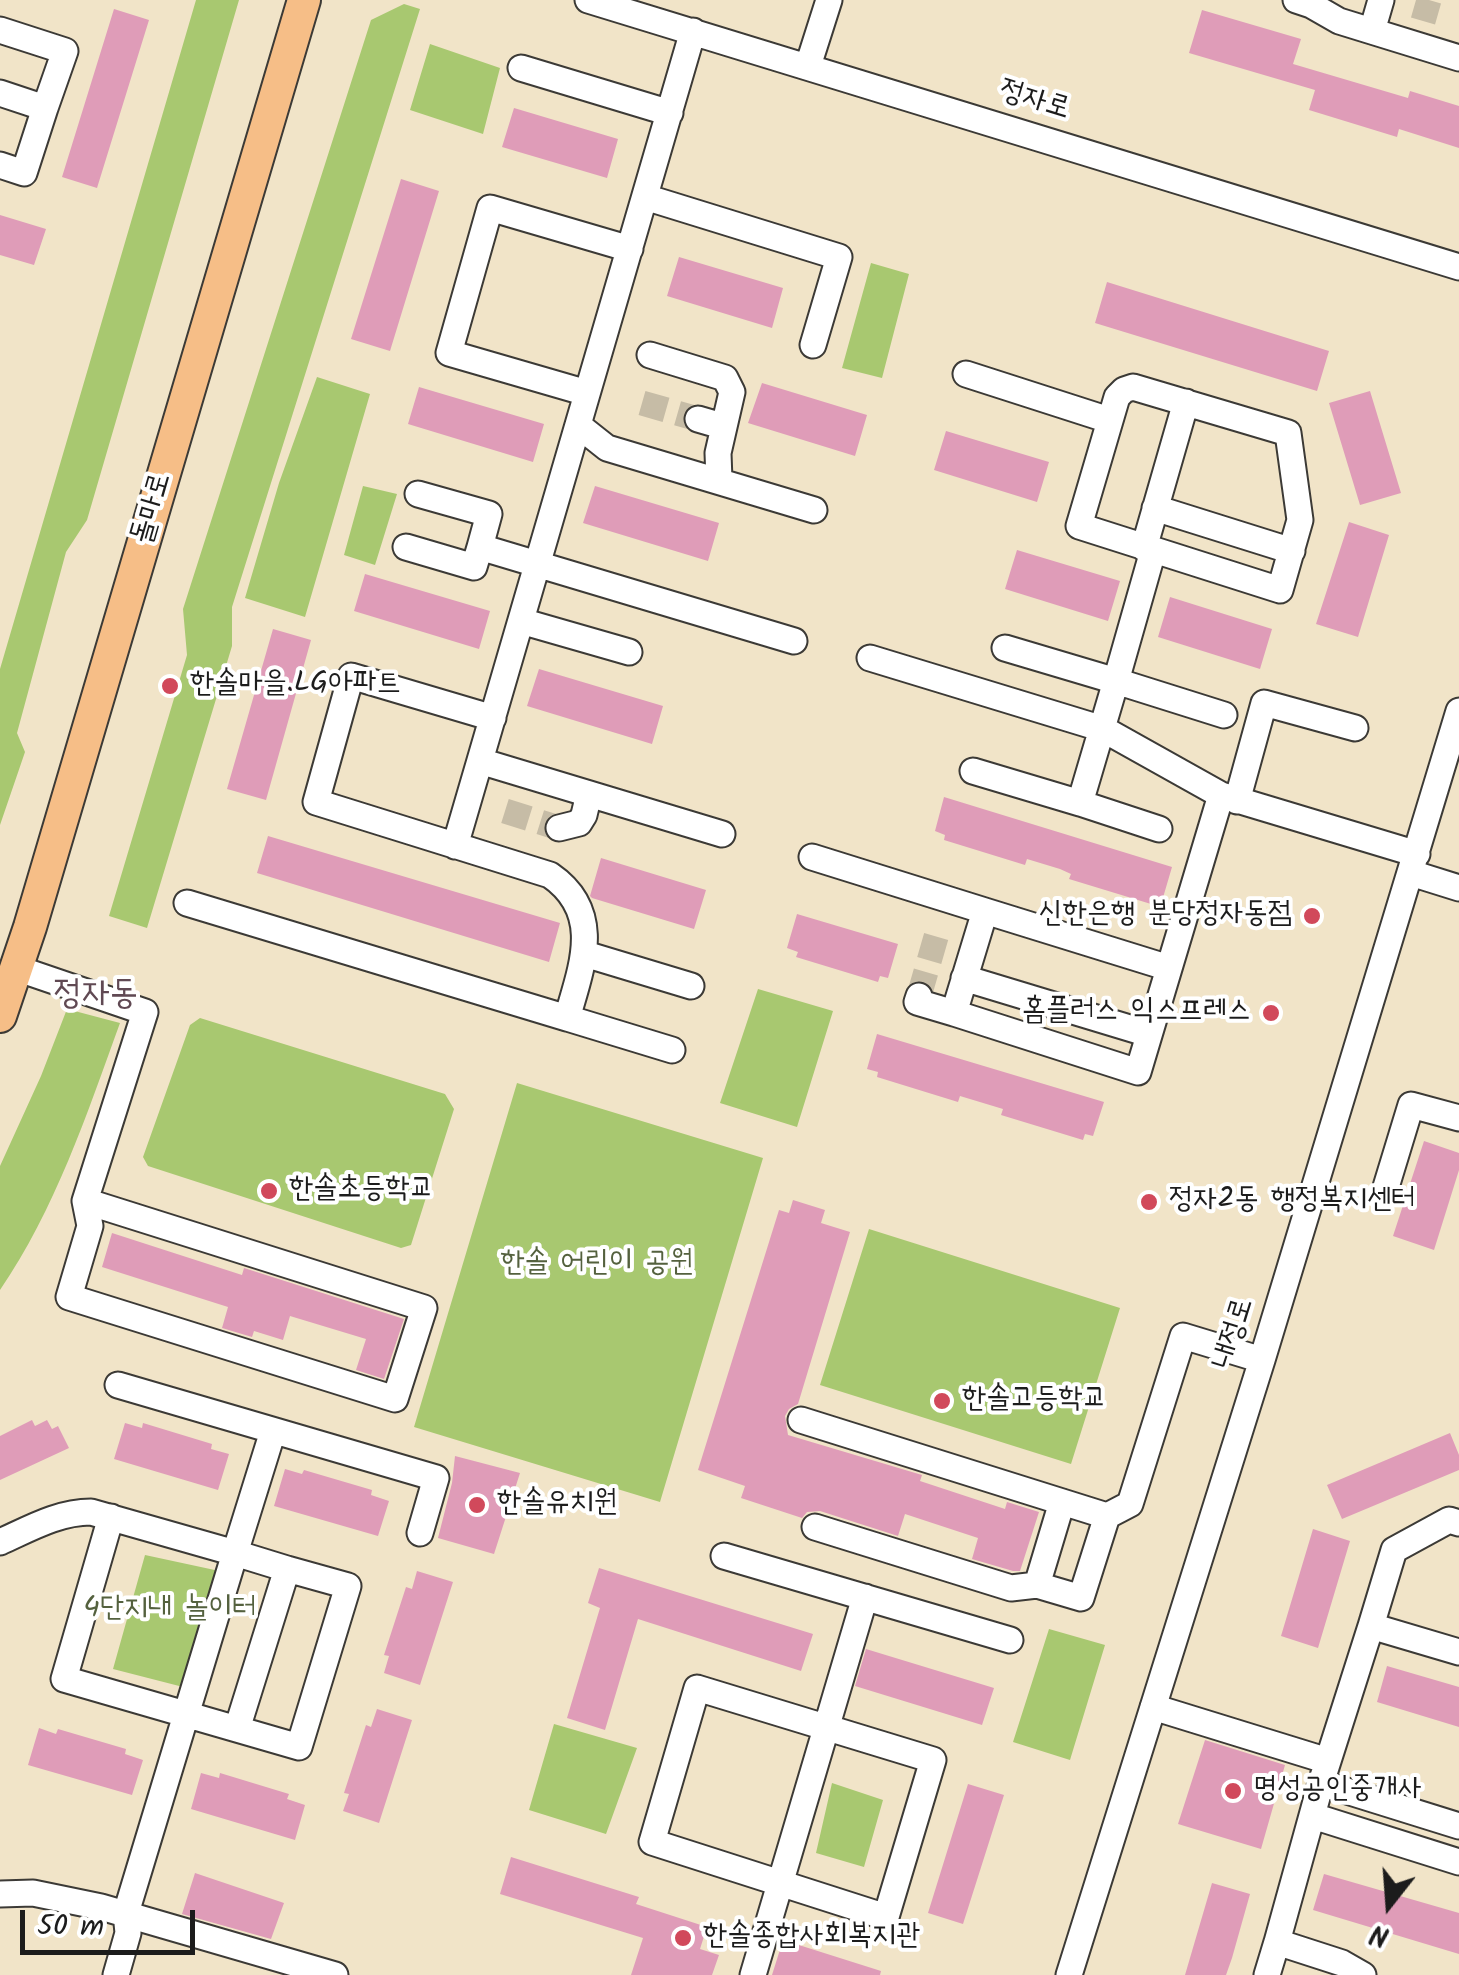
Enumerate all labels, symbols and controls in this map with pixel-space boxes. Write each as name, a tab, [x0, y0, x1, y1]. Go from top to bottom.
street label: 정자로	[994, 74, 1074, 130]
street label: 돌마로	[127, 469, 181, 549]
place label: 한솔마을.LG아파트	[190, 668, 401, 704]
marker: 한솔마을.LG아파트	[159, 675, 181, 697]
place label: 신한은행 분당정자동점	[1039, 898, 1292, 934]
marker: 신한은행 분당정자동점	[1301, 905, 1323, 927]
district label: 정자동	[54, 976, 138, 1018]
place label: 홈플러스 익스프레스	[1022, 995, 1251, 1031]
marker: 홈플러스 익스프레스	[1260, 1002, 1282, 1024]
place label: 한솔초등학교	[289, 1173, 434, 1209]
marker: 한솔초등학교	[258, 1180, 280, 1202]
place label: 정자2동 행정복지센터	[1169, 1184, 1416, 1220]
marker: 정자2동 행정복지센터	[1138, 1191, 1160, 1213]
park label: 한솔 어린이 공원	[500, 1247, 694, 1283]
street label: 내정로	[1208, 1294, 1264, 1374]
place label: 한솔고등학교	[962, 1383, 1107, 1419]
marker: 한솔고등학교	[931, 1390, 953, 1412]
place label: 한솔유치원	[497, 1487, 618, 1523]
marker: 한솔유치원	[466, 1494, 488, 1516]
park label: 4단지내 놀이터	[83, 1593, 257, 1629]
place label: 명성공인중개사	[1253, 1773, 1422, 1809]
marker: 명성공인중개사	[1222, 1780, 1244, 1802]
north arrow	[1339, 1855, 1439, 1955]
scale bar	[25, 1890, 200, 1952]
text: 50 m	[37, 1903, 104, 1951]
text: N	[1365, 1910, 1395, 1958]
place label: 한솔종합사회복지관	[703, 1920, 920, 1956]
marker: 한솔종합사회복지관	[672, 1927, 694, 1949]

